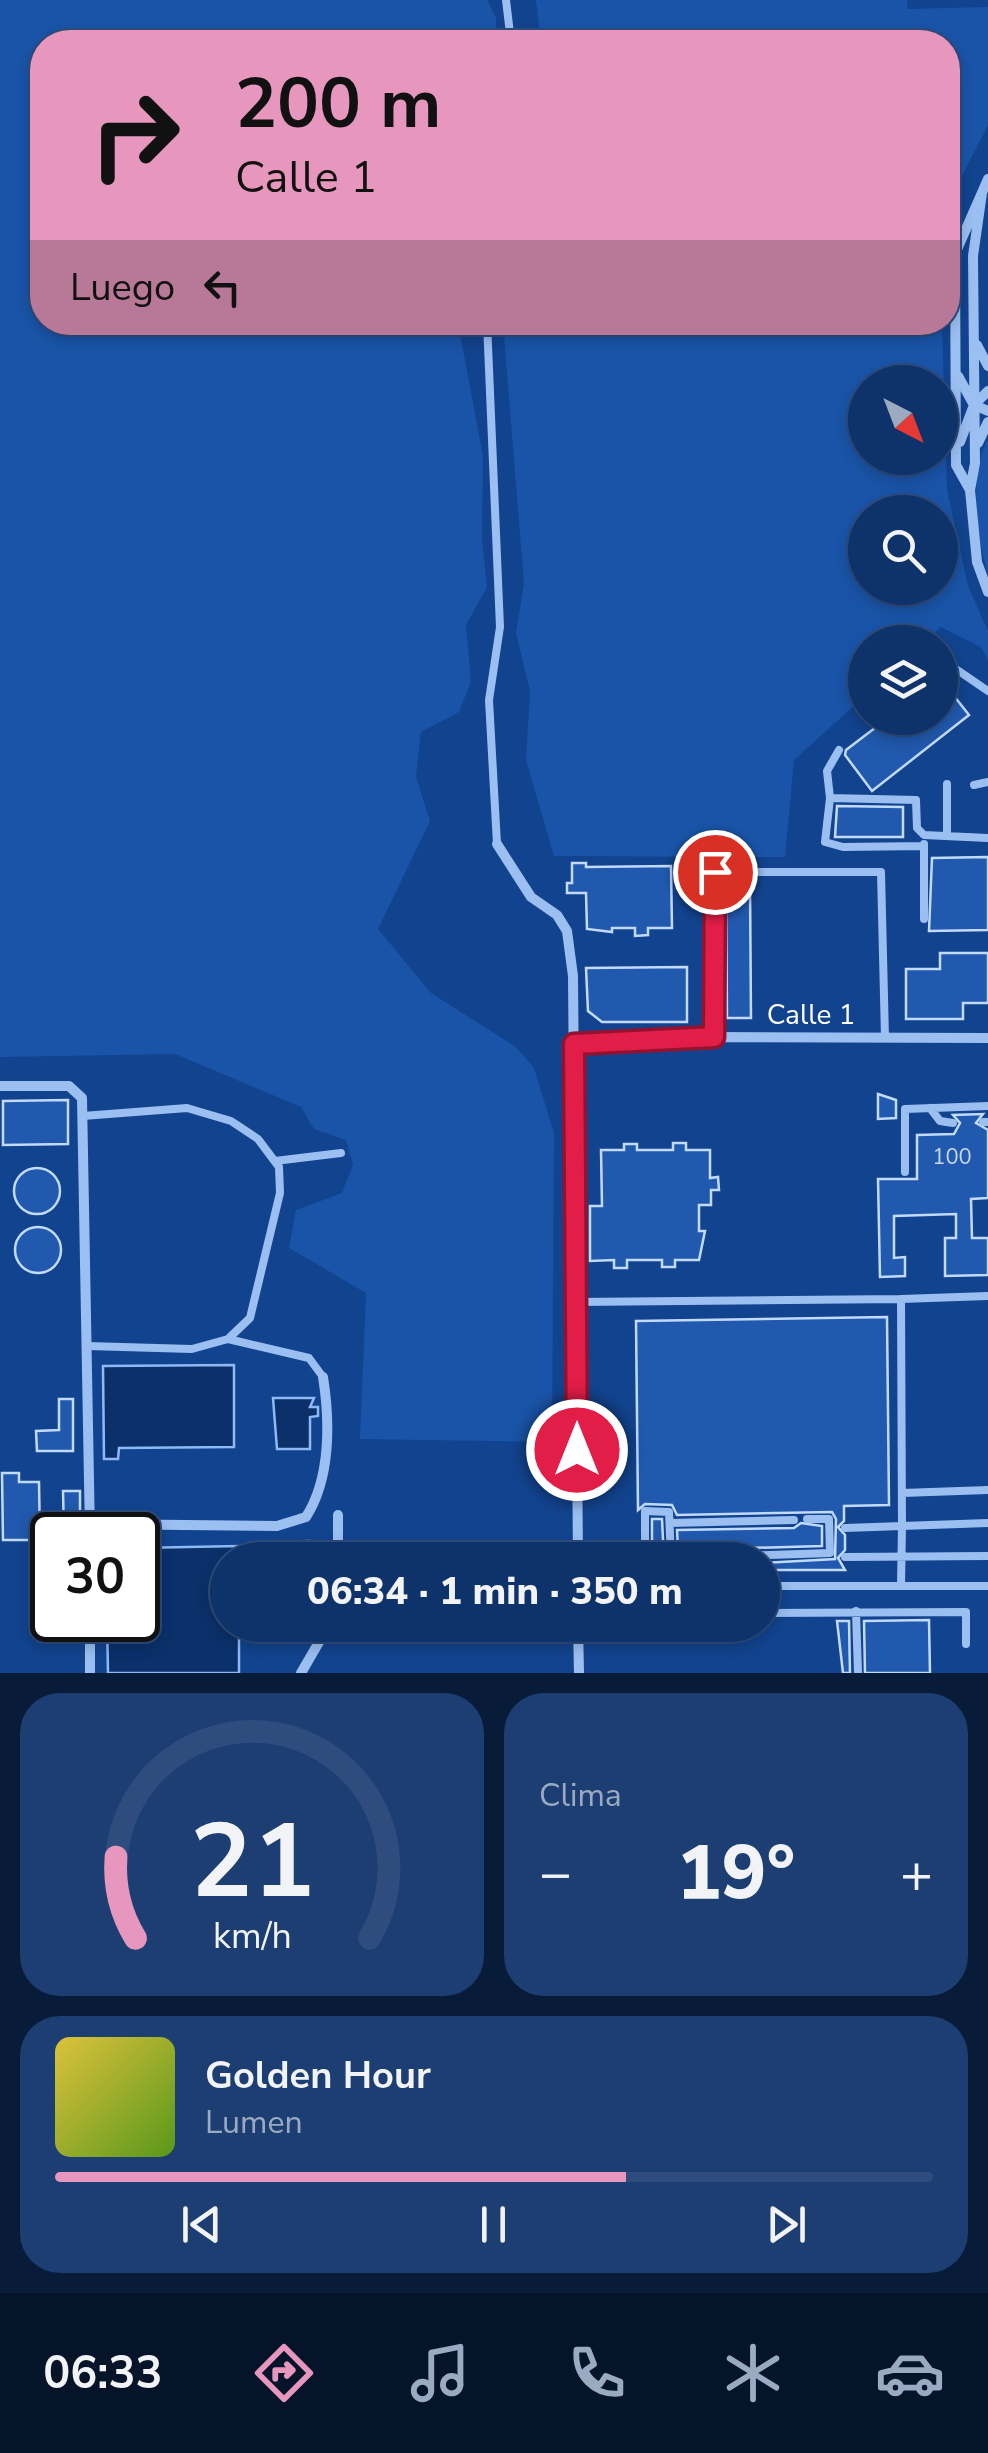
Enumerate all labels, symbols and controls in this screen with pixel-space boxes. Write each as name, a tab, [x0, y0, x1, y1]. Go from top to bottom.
text: 200 m	[235, 56, 441, 152]
icon: right	[70, 70, 200, 200]
text: Calle 1	[235, 147, 377, 208]
icon: left	[195, 260, 250, 315]
text: Luego	[70, 262, 175, 313]
north arrow	[848, 365, 958, 475]
map controls	[848, 365, 958, 735]
button: search	[848, 495, 958, 605]
button: layers	[848, 625, 958, 735]
pin	[673, 830, 758, 915]
icon: arrive	[688, 845, 743, 900]
street label: Calle 1	[767, 996, 855, 1034]
house number: 100	[932, 1142, 972, 1172]
position arrow	[525, 1398, 629, 1502]
speed limit sign: 30	[30, 1512, 160, 1642]
text: 06:34 · 1 min · 350 m	[307, 1566, 683, 1617]
text: Clima	[539, 1774, 622, 1817]
text: 21	[190, 1791, 314, 1933]
text: 19°	[677, 1822, 795, 1924]
text: −	[539, 1836, 572, 1911]
text: +	[900, 1836, 933, 1911]
text: km/h	[213, 1912, 291, 1961]
text: Golden Hour	[205, 2050, 431, 2101]
text: Lumen	[205, 2101, 303, 2144]
icon: previous	[174, 2197, 229, 2252]
icon: pause	[466, 2197, 521, 2252]
icon: next	[759, 2197, 814, 2252]
icon: directions	[249, 2338, 319, 2408]
icon: music	[405, 2338, 475, 2408]
icon: phone	[562, 2338, 632, 2408]
icon: climate	[718, 2338, 788, 2408]
icon: car	[875, 2338, 945, 2408]
text: 06:33	[43, 2343, 162, 2404]

